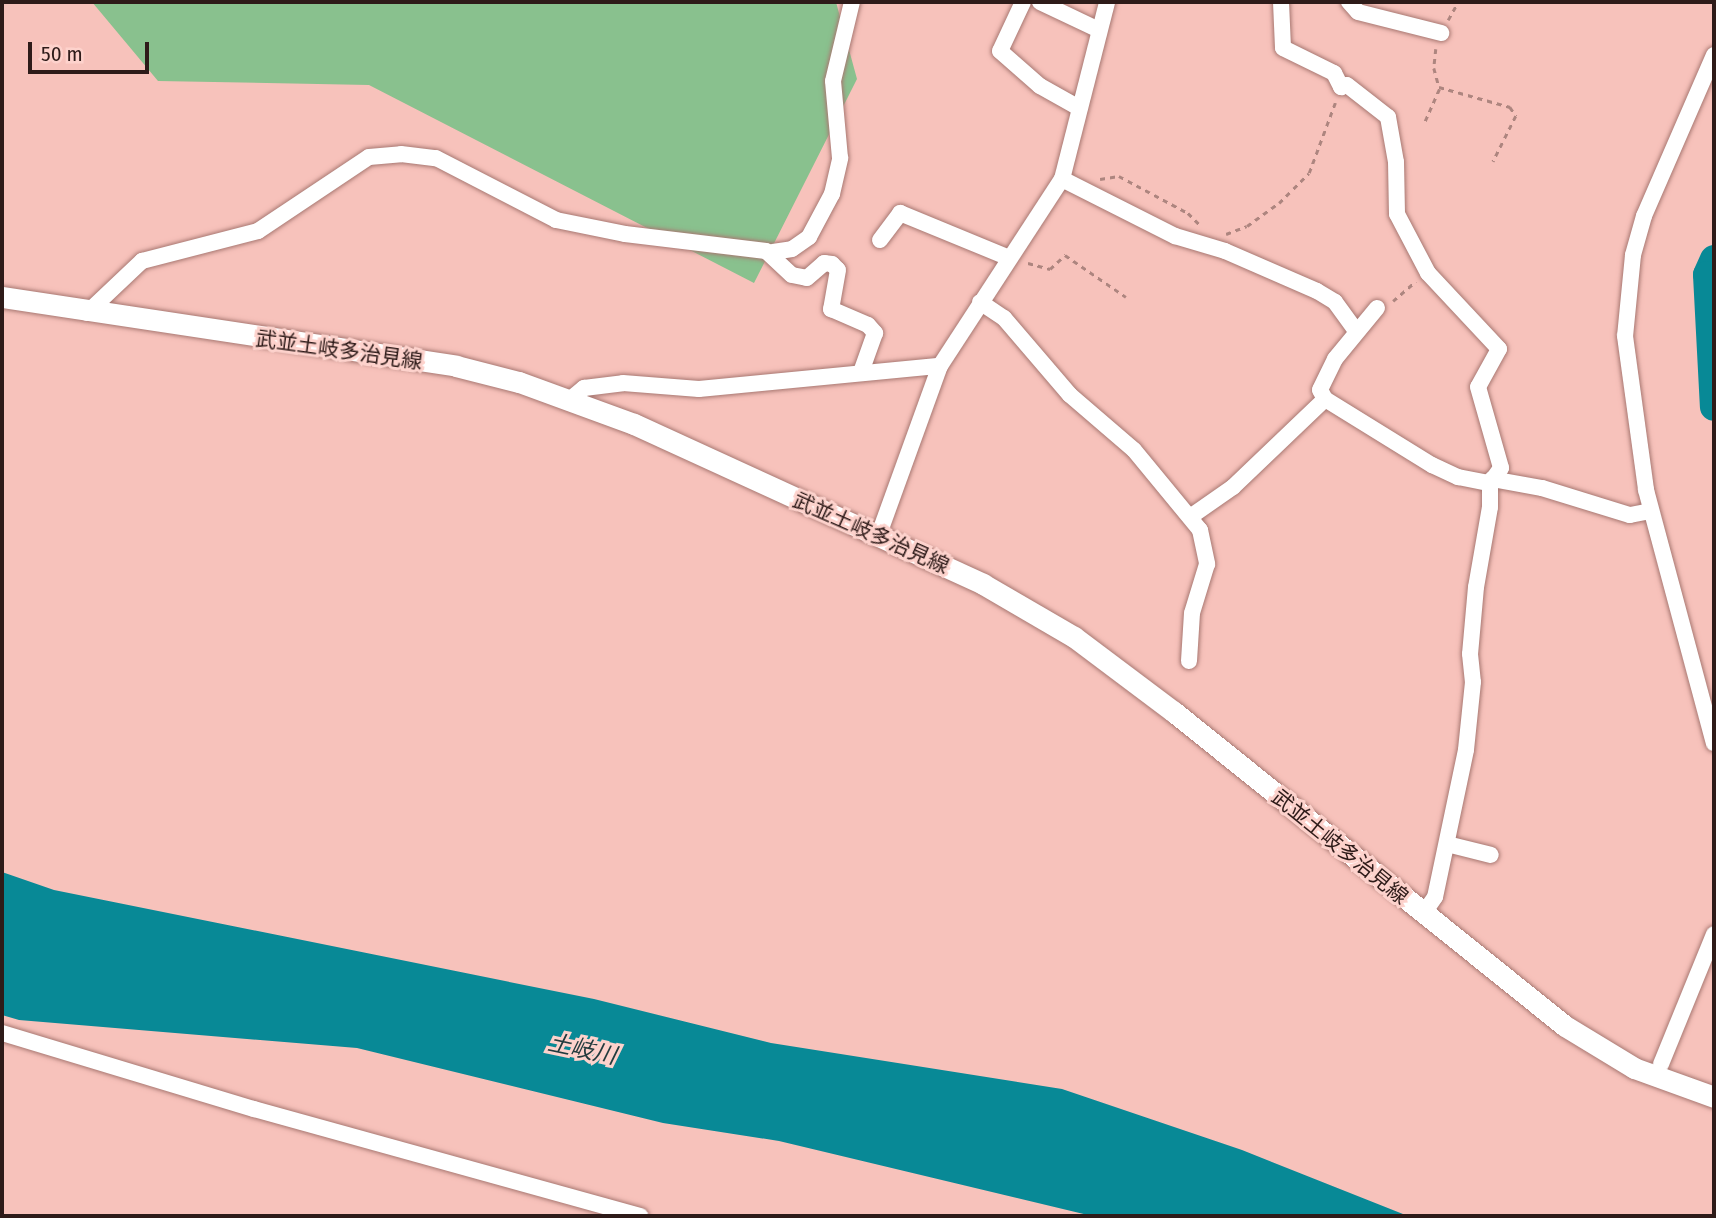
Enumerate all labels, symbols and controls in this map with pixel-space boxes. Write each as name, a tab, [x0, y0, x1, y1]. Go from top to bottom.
scale bar	[32, 28, 152, 72]
text: 50 m	[41, 41, 83, 67]
street label: 武並土岐多治見線	[254, 326, 424, 374]
street label: 武並土岐多治見線	[789, 487, 953, 579]
street label: 武並土岐多治見線	[1267, 784, 1413, 910]
water label: 土岐川	[545, 1028, 619, 1070]

